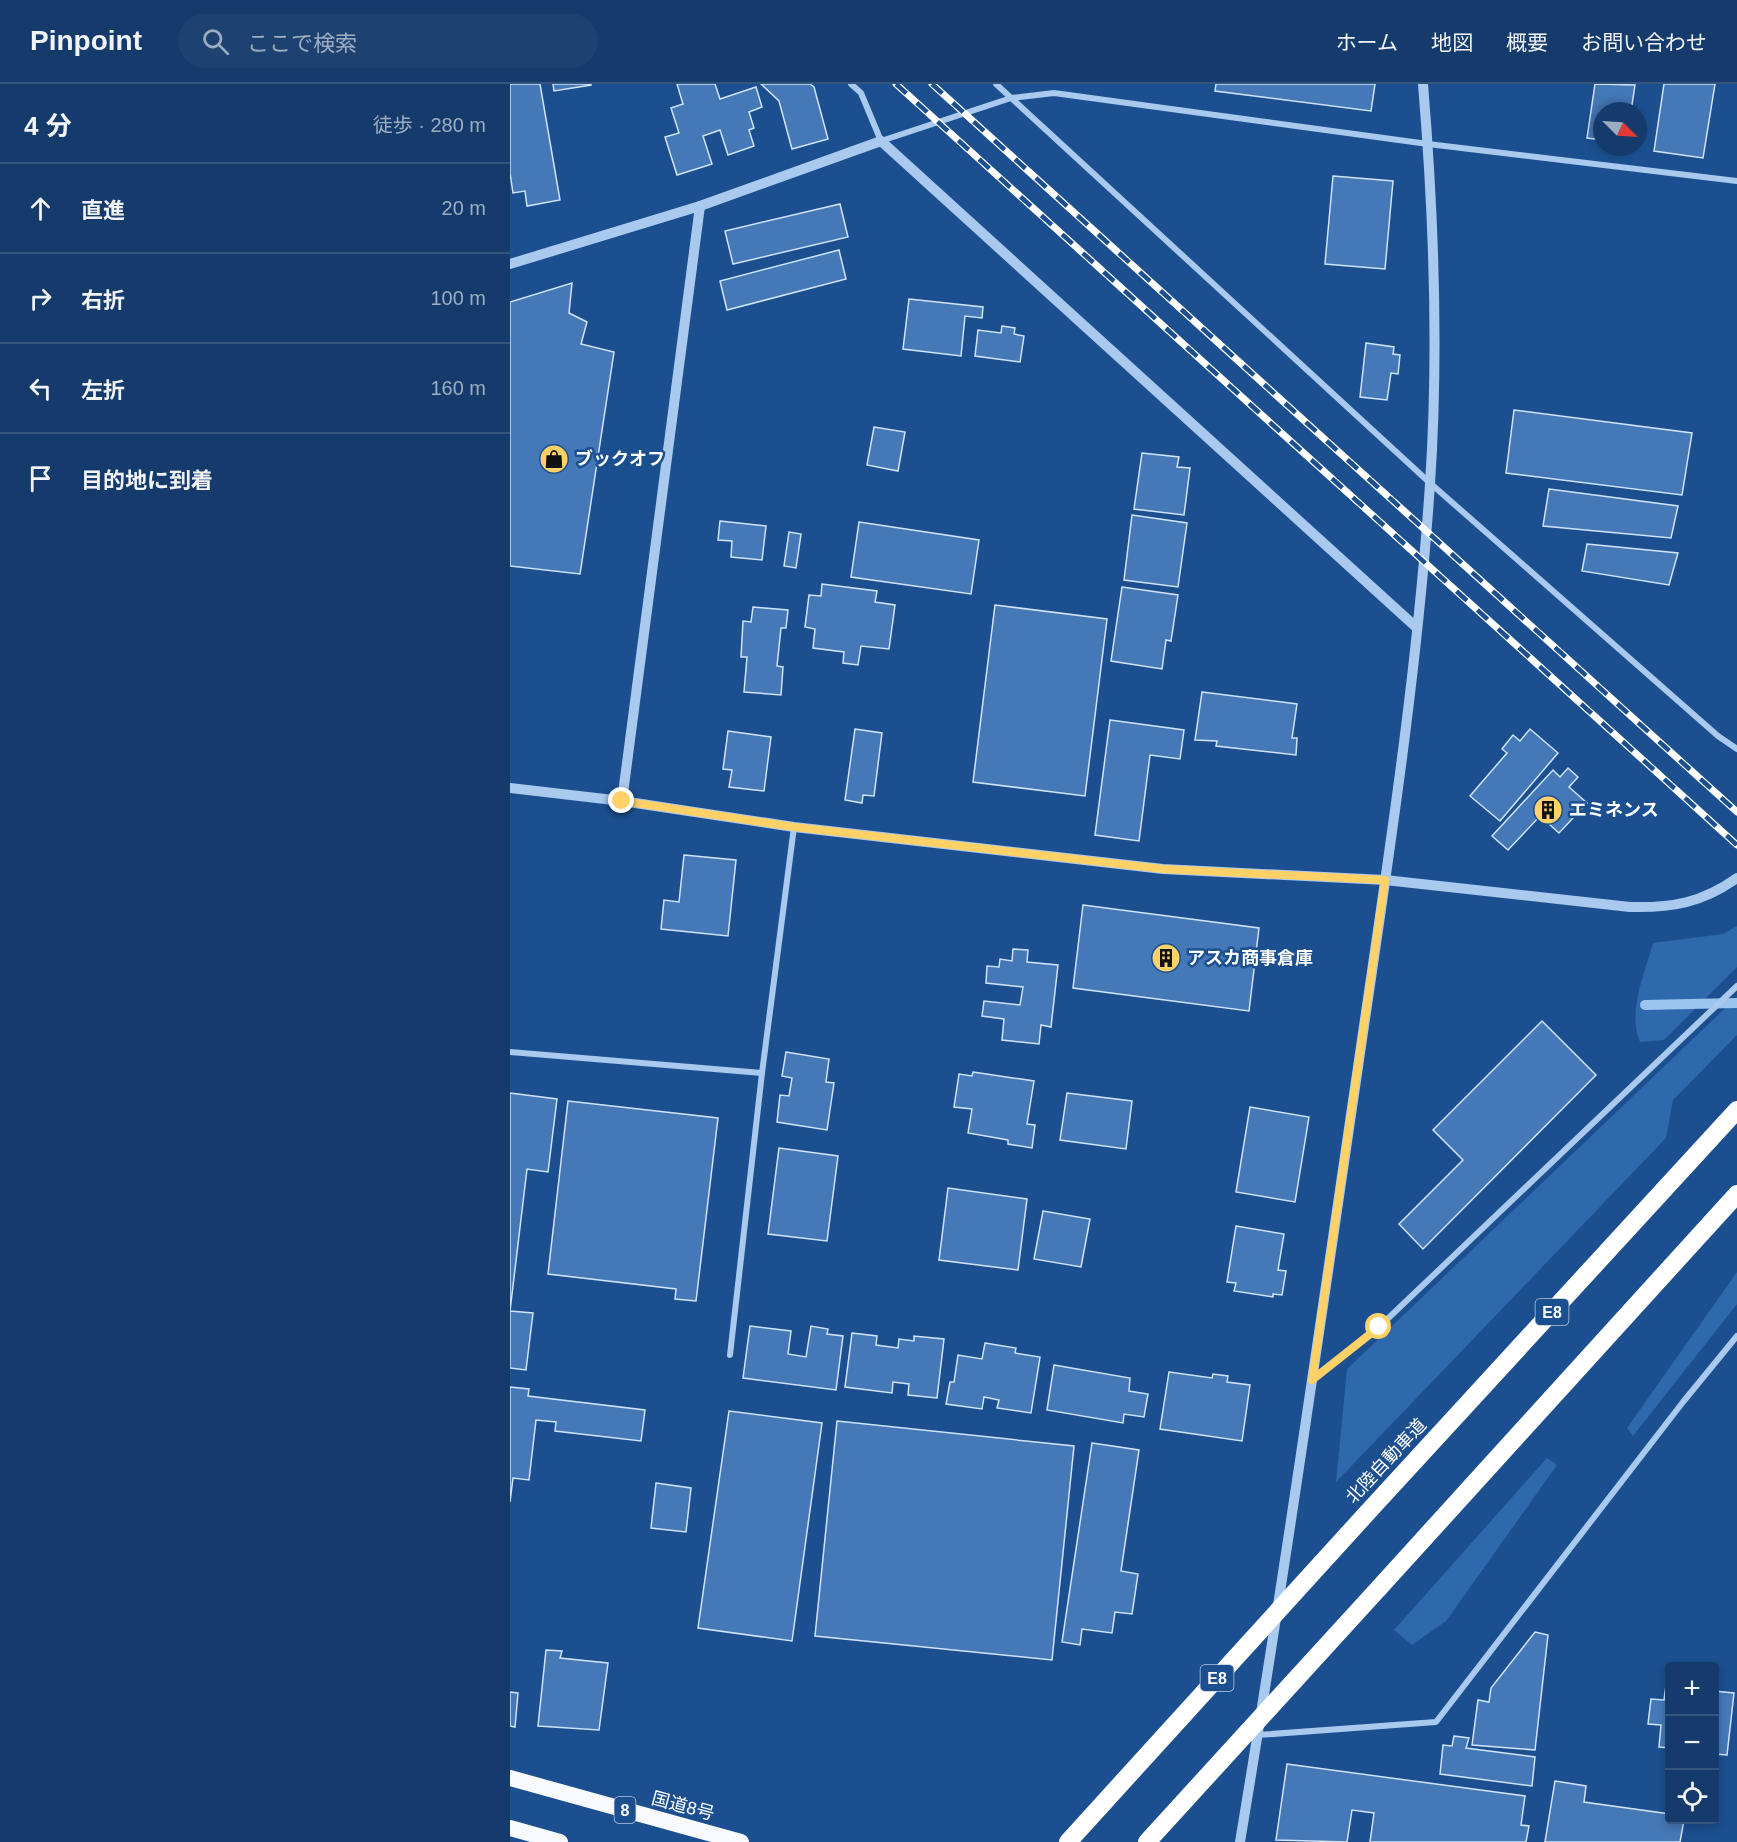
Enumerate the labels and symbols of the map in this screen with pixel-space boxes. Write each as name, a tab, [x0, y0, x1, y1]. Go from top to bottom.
north arrow	[1593, 102, 1647, 156]
shop icon: ブックオフ	[538, 443, 570, 475]
place label: ブックオフ	[575, 449, 665, 469]
route end	[608, 787, 634, 813]
building icon: エミネンス	[1532, 794, 1564, 826]
place label: エミネンス	[1569, 800, 1659, 820]
building icon: アスカ商事倉庫	[1150, 942, 1182, 974]
place label: アスカ商事倉庫	[1187, 948, 1313, 968]
road number: E8	[1536, 1299, 1568, 1325]
route start	[1365, 1313, 1391, 1339]
street label: 北陸自動車道	[1342, 1415, 1430, 1507]
road number: E8	[1200, 1665, 1234, 1691]
street label: 国道8号	[649, 1788, 717, 1824]
road number: 8	[614, 1797, 636, 1823]

